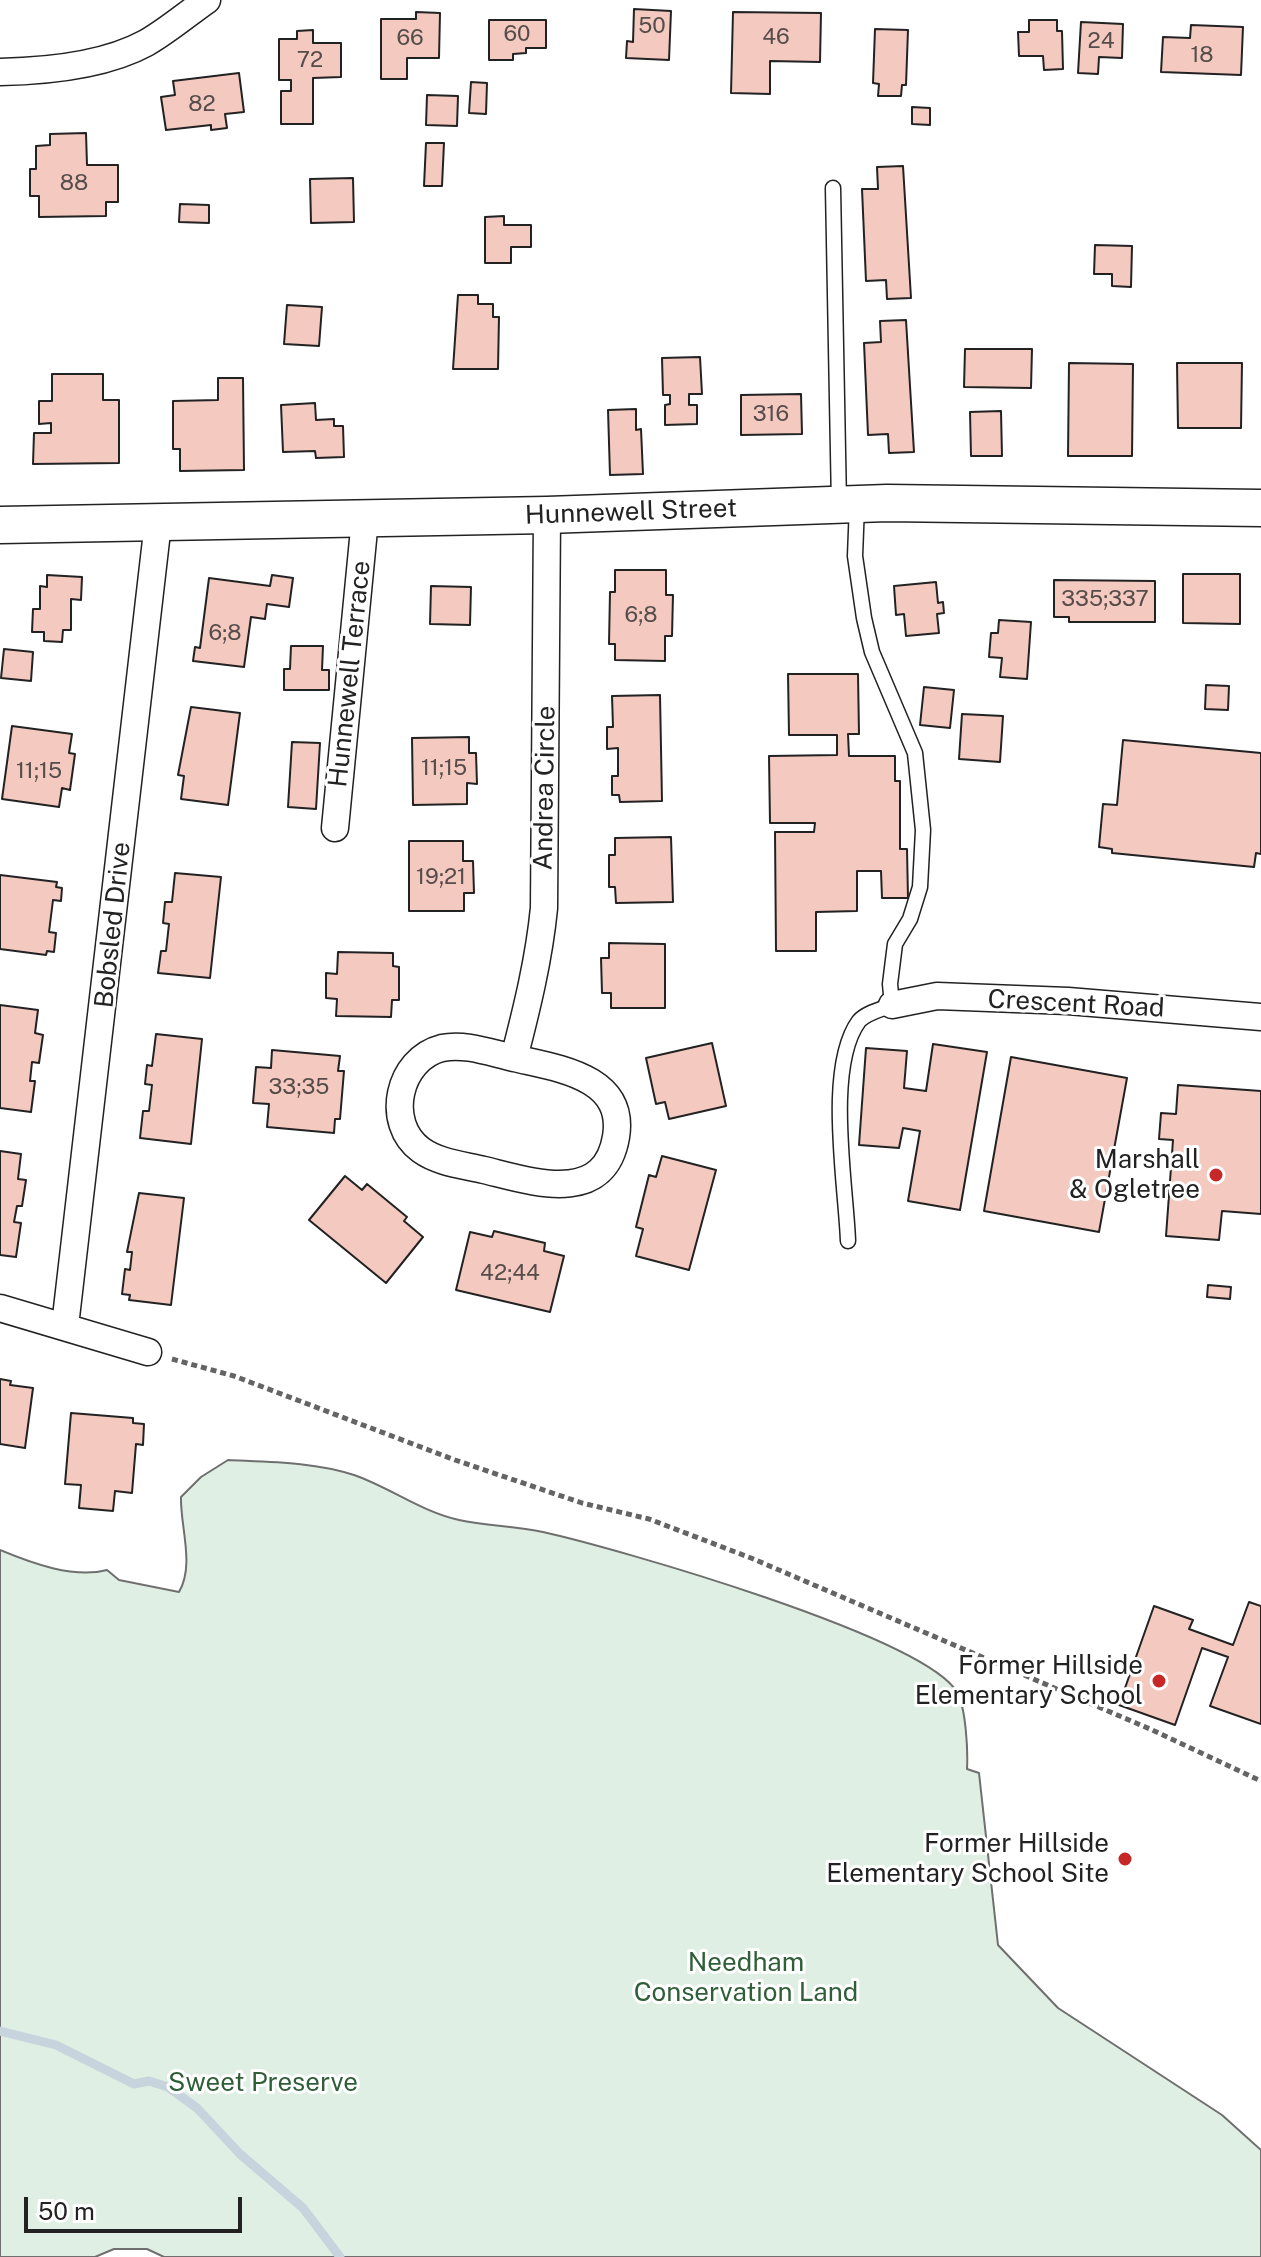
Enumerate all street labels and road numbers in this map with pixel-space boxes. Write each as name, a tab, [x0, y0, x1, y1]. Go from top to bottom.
street label: Hunnewell Street	[524, 493, 738, 531]
street label: Hunnewell Terrace	[323, 559, 377, 789]
street label: Andrea Circle	[528, 705, 562, 871]
street label: Bobsled Drive	[89, 840, 137, 1010]
street label: Crescent Road	[987, 984, 1165, 1024]

